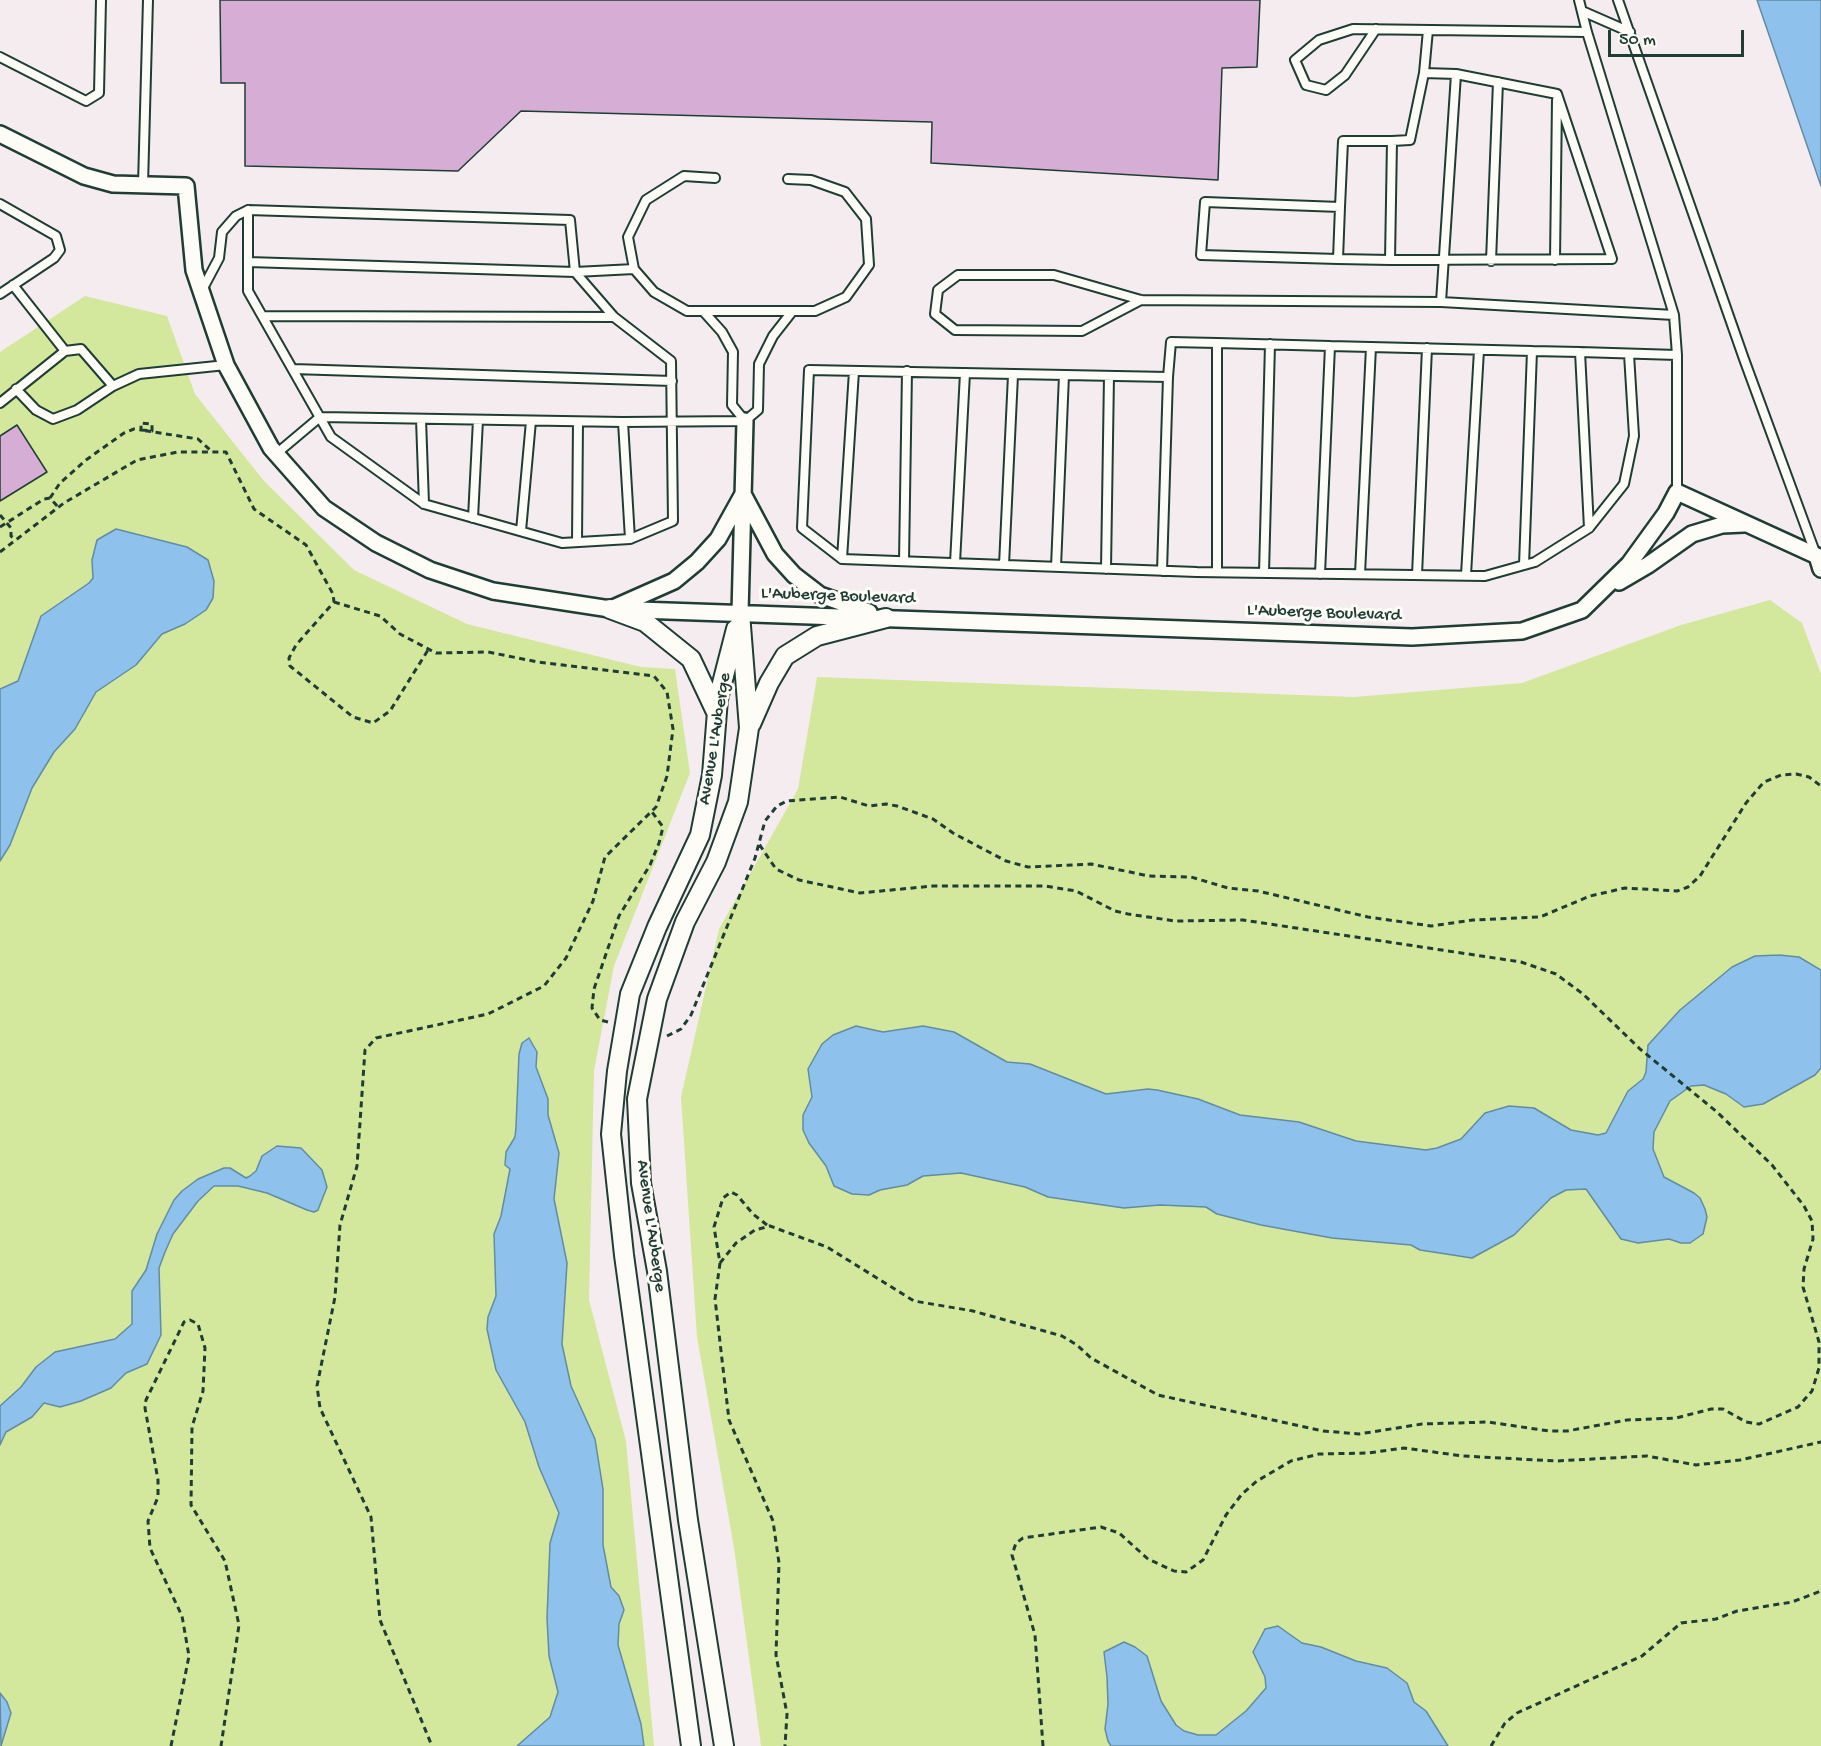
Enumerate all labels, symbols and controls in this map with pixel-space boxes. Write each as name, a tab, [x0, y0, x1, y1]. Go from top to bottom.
scale bar	[1611, 18, 1748, 56]
text: 50 m	[1619, 30, 1656, 51]
street label: L'Auberge Boulevard	[761, 584, 915, 610]
street label: L'Auberge Boulevard	[1247, 601, 1401, 627]
street label: Avenue L'Auberge	[695, 671, 737, 807]
street label: Avenue L'Auberge	[630, 1158, 670, 1294]

